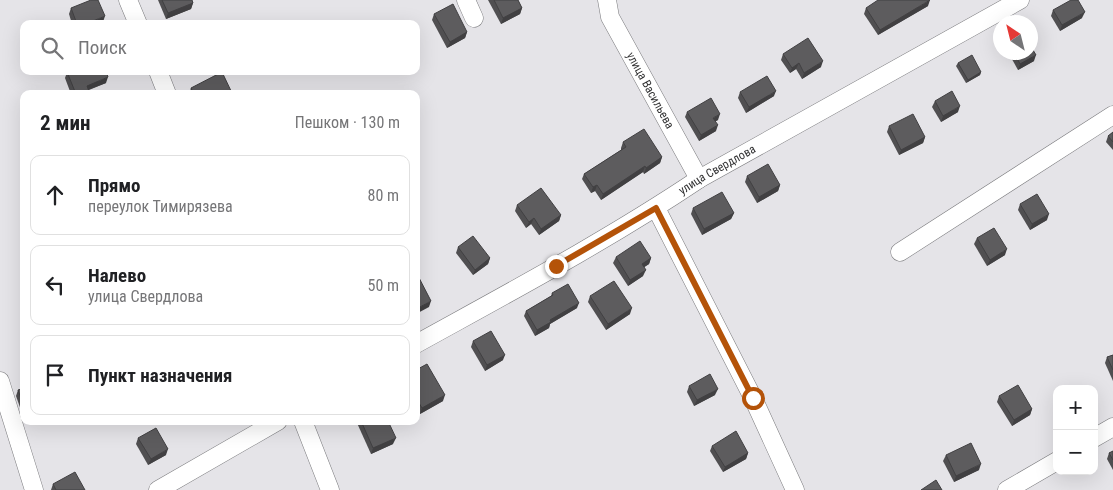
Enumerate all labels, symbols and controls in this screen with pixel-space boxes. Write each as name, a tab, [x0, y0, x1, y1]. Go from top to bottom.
north arrow	[993, 15, 1038, 60]
search box	[20, 20, 420, 75]
icon: search	[38, 34, 66, 62]
text: Поиск	[78, 36, 127, 59]
street label: улица Васильева	[624, 50, 677, 131]
text: 2 мин	[40, 111, 90, 135]
text: Пешком · 130 m	[295, 113, 400, 132]
street label: улица Свердлова	[676, 142, 758, 198]
text: Прямо	[88, 174, 141, 197]
icon: ahead	[41, 181, 69, 209]
text: 80 m	[367, 186, 399, 205]
text: переулок Тимирязева	[88, 197, 233, 216]
route end	[545, 255, 568, 278]
text: Налево	[88, 264, 146, 287]
icon: left	[41, 271, 69, 299]
text: 50 m	[367, 276, 399, 295]
text: улица Свердлова	[88, 287, 203, 306]
icon: arrive	[41, 361, 69, 389]
text: Пункт назначения	[88, 364, 232, 387]
map controls	[1053, 385, 1098, 475]
button: +	[1053, 385, 1098, 430]
route start	[742, 387, 765, 410]
button: −	[1053, 430, 1098, 475]

